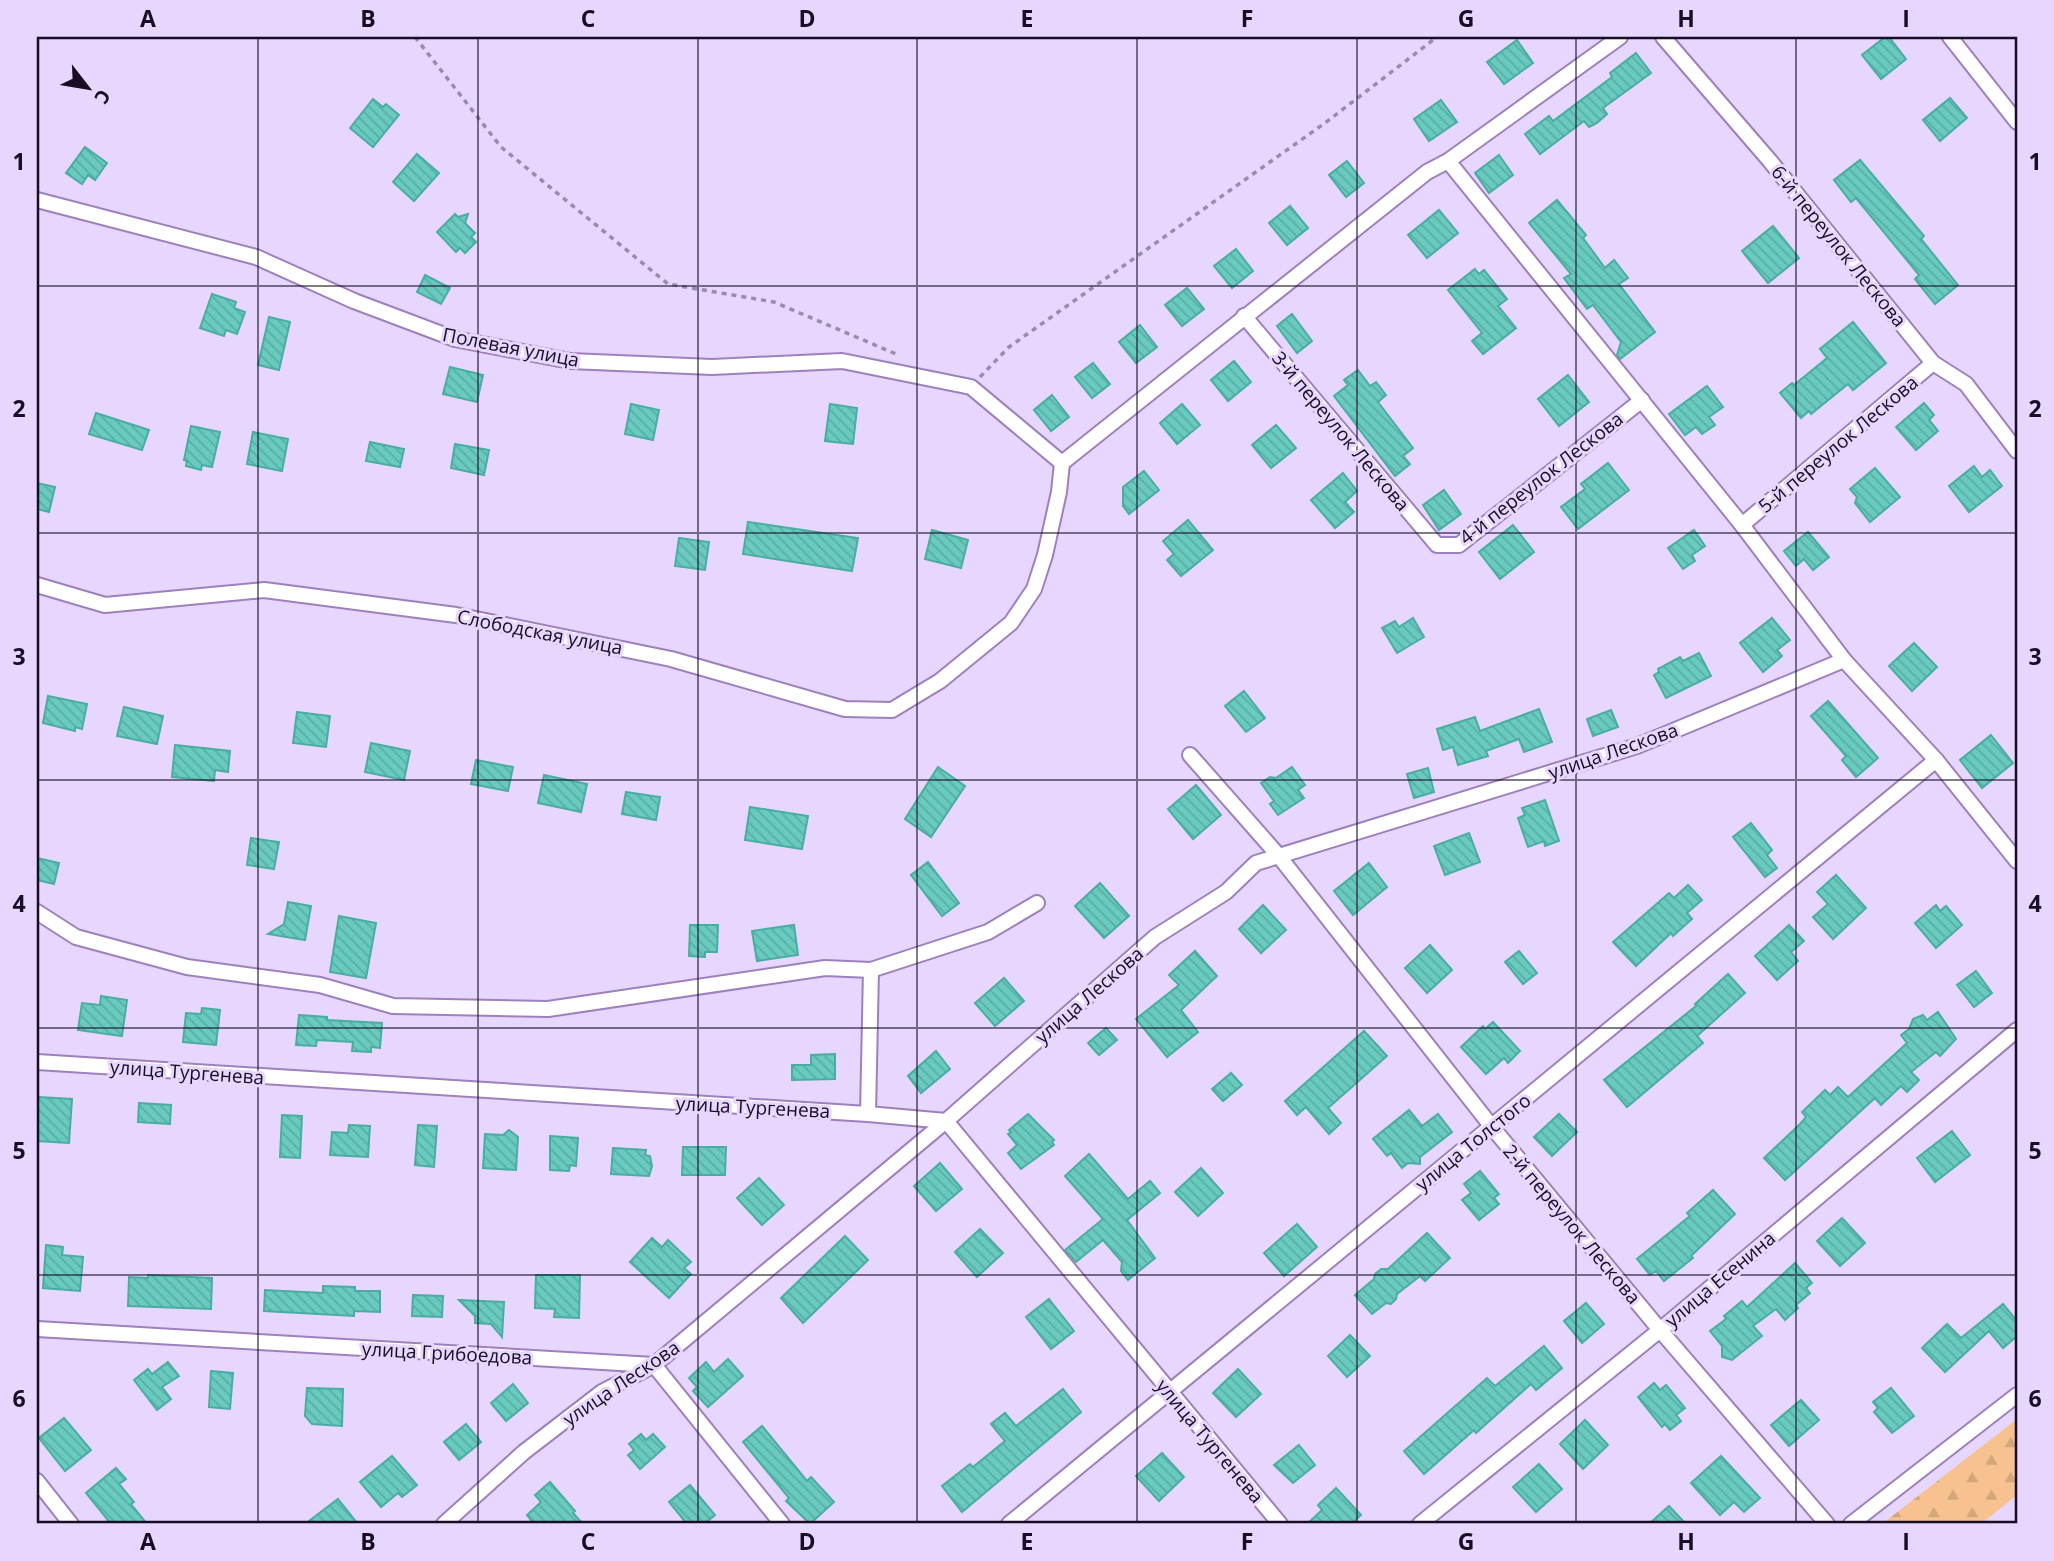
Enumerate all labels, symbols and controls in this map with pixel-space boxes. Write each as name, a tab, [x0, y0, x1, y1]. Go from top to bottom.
text: A	[140, 2, 156, 34]
text: B	[360, 2, 376, 34]
text: C	[581, 2, 595, 34]
text: D	[798, 2, 816, 34]
text: E	[1021, 2, 1033, 34]
text: F	[1241, 2, 1253, 34]
text: G	[1458, 2, 1474, 34]
text: H	[1677, 2, 1695, 34]
text: I	[1902, 2, 1910, 34]
north arrow	[52, 52, 122, 122]
text: С	[88, 85, 117, 109]
text: 1	[12, 145, 26, 177]
text: 1	[2028, 145, 2042, 177]
street label: 6-й переулок Лескова	[1766, 160, 1912, 332]
street label: Полевая улица	[440, 321, 582, 373]
street label: 3-й переулок Лескова	[1266, 346, 1416, 516]
street label: 5-й переулок Лескова	[1753, 369, 1923, 519]
text: 2	[12, 392, 26, 424]
text: 2	[2028, 392, 2042, 424]
street label: 4-й переулок Лескова	[1454, 406, 1628, 550]
street label: Слободская улица	[455, 603, 625, 661]
text: 3	[12, 640, 26, 672]
text: 3	[2028, 640, 2042, 672]
street label: улица Лескова	[1545, 717, 1681, 785]
text: 4	[12, 887, 26, 919]
text: 4	[2028, 887, 2042, 919]
street label: улица Лескова	[1029, 941, 1149, 1049]
street label: улица Тургенева	[109, 1054, 265, 1090]
street label: улица Толстого	[1410, 1087, 1536, 1197]
street label: улица Тургенева	[675, 1090, 831, 1124]
text: 5	[12, 1134, 26, 1166]
text: 5	[2028, 1134, 2042, 1166]
street label: 2-й переулок Лескова	[1497, 1139, 1647, 1309]
street label: улица Есенина	[1659, 1225, 1781, 1333]
street label: улица Лескова	[557, 1334, 685, 1432]
street label: улица Грибоедова	[361, 1336, 533, 1370]
street label: улица Тургенева	[1150, 1373, 1270, 1509]
text: 6	[12, 1382, 26, 1414]
text: 6	[2028, 1382, 2042, 1414]
text: A	[140, 1525, 156, 1557]
text: B	[360, 1525, 376, 1557]
text: C	[581, 1525, 595, 1557]
text: D	[798, 1525, 816, 1557]
text: E	[1021, 1525, 1033, 1557]
text: F	[1241, 1525, 1253, 1557]
text: G	[1458, 1525, 1474, 1557]
text: H	[1677, 1525, 1695, 1557]
text: I	[1902, 1525, 1910, 1557]

